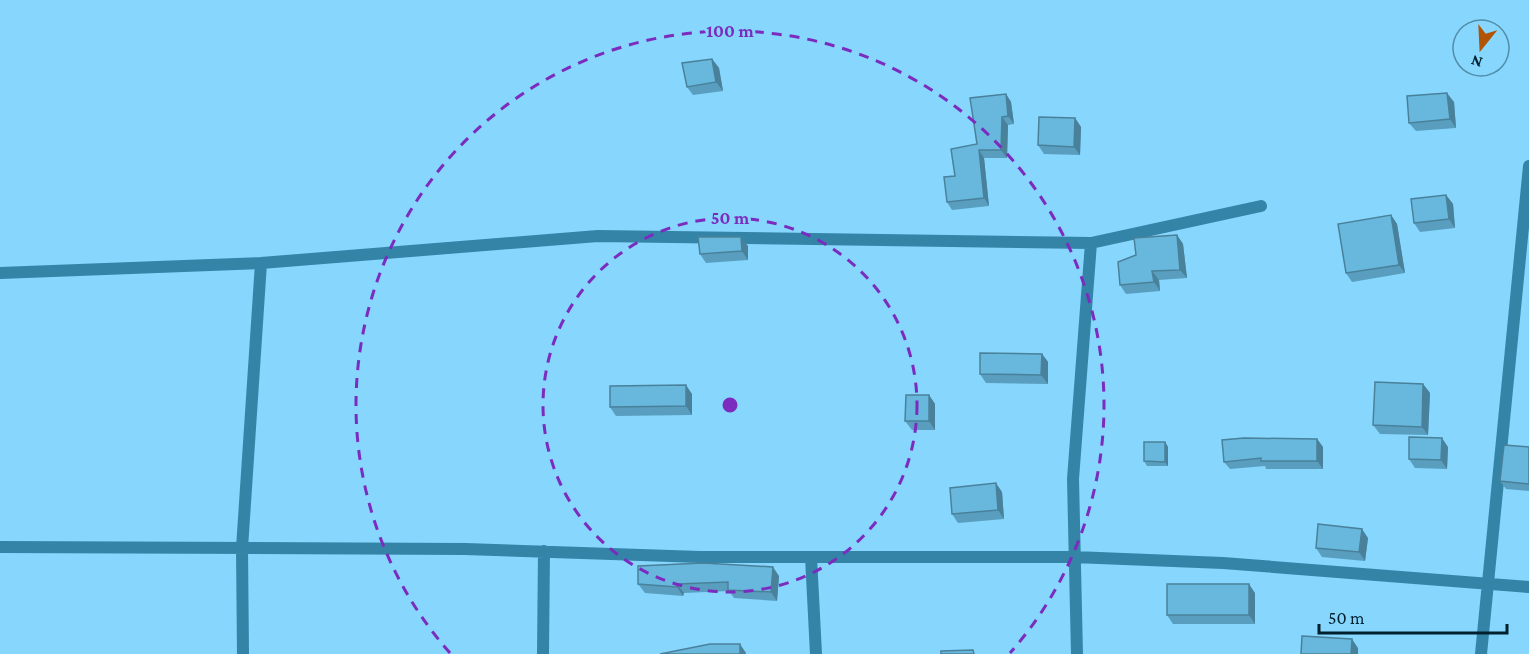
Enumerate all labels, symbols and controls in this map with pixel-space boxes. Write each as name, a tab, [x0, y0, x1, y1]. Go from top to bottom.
north arrow	[1451, 18, 1511, 78]
text: 100 m	[706, 21, 754, 41]
text: N	[1469, 52, 1484, 72]
text: 50 m	[711, 208, 750, 228]
centre of rings	[720, 395, 740, 415]
scale bar	[1319, 597, 1506, 635]
text: 50 m	[1328, 608, 1365, 628]

